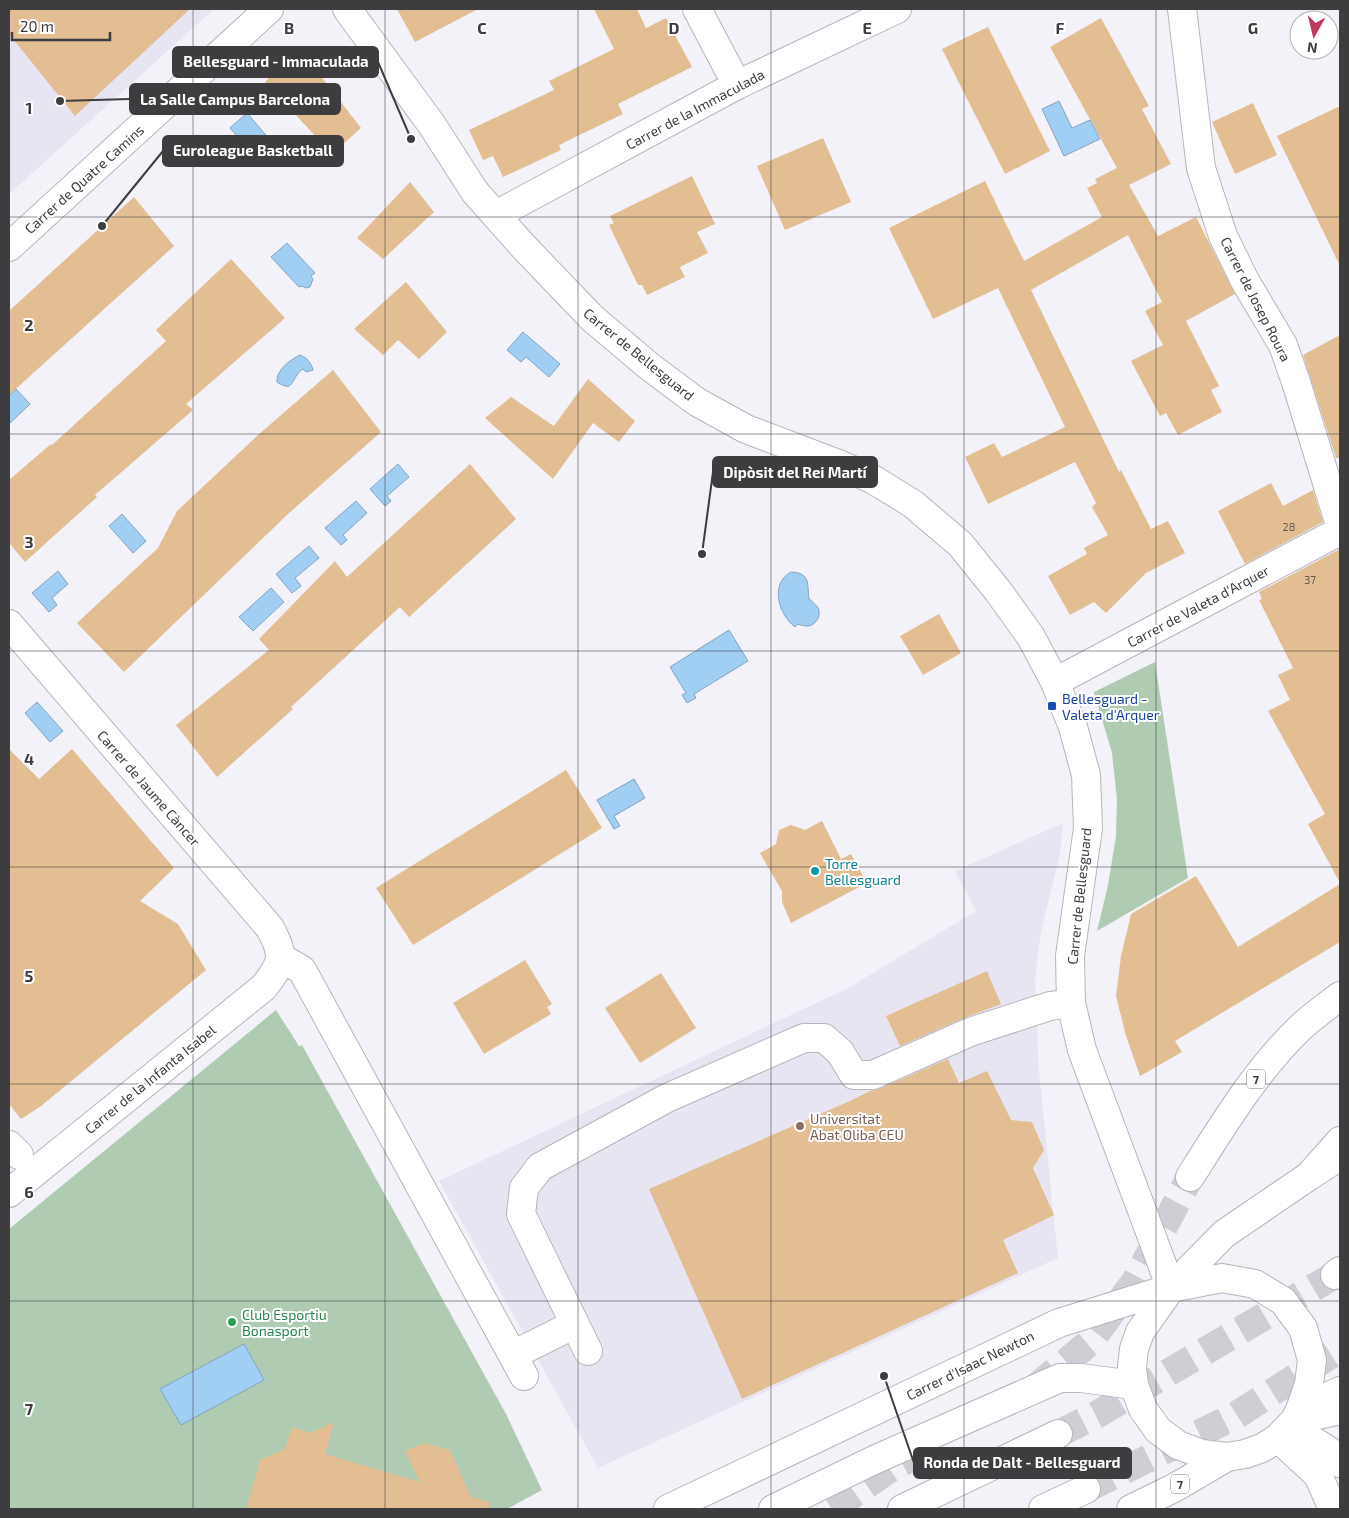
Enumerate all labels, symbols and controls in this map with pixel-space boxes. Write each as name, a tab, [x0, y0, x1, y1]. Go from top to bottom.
scale bar	[12, 10, 110, 42]
north arrow	[1289, 10, 1339, 60]
text: 20 m	[20, 17, 54, 35]
text: B	[284, 18, 294, 37]
text: C	[477, 18, 487, 37]
text: D	[669, 18, 680, 37]
text: E	[862, 18, 872, 37]
text: F	[1056, 18, 1065, 37]
text: G	[1248, 18, 1258, 37]
text: N	[1306, 39, 1318, 57]
callout: Bellesguard - Immaculada	[173, 47, 378, 77]
text: Bellesguard - Immaculada	[183, 52, 369, 70]
street label: Carrer de la Immaculada	[623, 65, 767, 153]
callout: La Salle Campus Barcelona	[130, 84, 340, 114]
text: La Salle Campus Barcelona	[140, 90, 330, 108]
text: 1	[26, 98, 32, 117]
street label: Carrer de Quatre Camins	[21, 121, 147, 237]
callout: Euroleague Basketball	[163, 136, 343, 166]
text: Euroleague Basketball	[173, 141, 333, 159]
street label: Carrer de Josep Roura	[1217, 234, 1295, 364]
street label: Carrer de Bellesguard	[580, 304, 698, 404]
text: 2	[24, 315, 34, 334]
callout: Dipòsit del Rei Martí	[713, 457, 877, 487]
text: Dipòsit del Rei Martí	[723, 463, 868, 481]
house number: 28	[1283, 520, 1295, 533]
text: 3	[24, 532, 34, 551]
street label: Carrer de Valeta d'Arquer	[1124, 561, 1272, 651]
house number: 37	[1304, 573, 1316, 586]
place label: Bellesguard - Valeta d'Arquer	[1062, 690, 1160, 723]
marker: Bellesguard - Valeta d'Arquer	[1046, 700, 1058, 712]
street label: Carrer de Jaume Càncer	[94, 727, 204, 850]
text: 4	[24, 749, 34, 768]
street label: Carrer de Bellesguard	[1063, 827, 1095, 965]
place label: Torre Bellesguard	[825, 855, 901, 888]
marker: Torre Bellesguard	[809, 865, 821, 877]
text: 5	[25, 966, 34, 985]
street label: Carrer de la Infanta Isabel	[81, 1020, 220, 1137]
road number: 7	[1247, 1070, 1265, 1088]
place label: Universitat Abat Oliba CEU	[810, 1110, 904, 1143]
marker: Universitat Abat Oliba CEU	[794, 1120, 806, 1132]
text: 6	[24, 1182, 34, 1201]
place label: Club Esportiu Bonasport	[242, 1306, 327, 1339]
marker: Club Esportiu Bonasport	[226, 1316, 238, 1328]
street label: Carrer d'Isaac Newton	[903, 1327, 1037, 1403]
text: 7	[25, 1399, 34, 1418]
callout: Ronda de Dalt - Bellesguard	[914, 1448, 1131, 1478]
text: Ronda de Dalt - Bellesguard	[923, 1453, 1121, 1471]
road number: 7	[1171, 1475, 1189, 1494]

